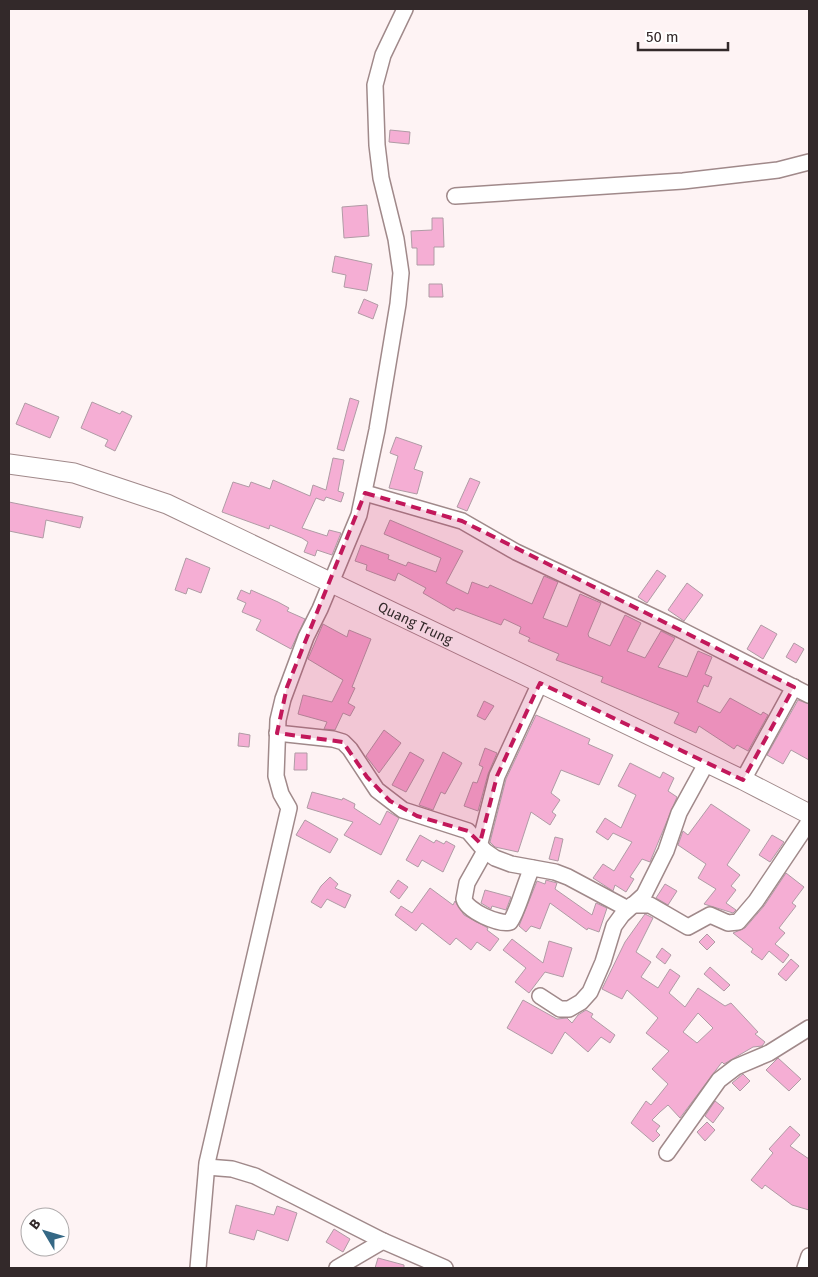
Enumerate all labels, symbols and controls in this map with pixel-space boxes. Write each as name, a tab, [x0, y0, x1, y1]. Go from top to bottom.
scale bar	[638, 20, 728, 52]
text: 50 m	[646, 28, 679, 46]
street label: Quang Trung	[375, 598, 456, 648]
north arrow	[20, 1207, 70, 1257]
text: B	[26, 1215, 45, 1233]

